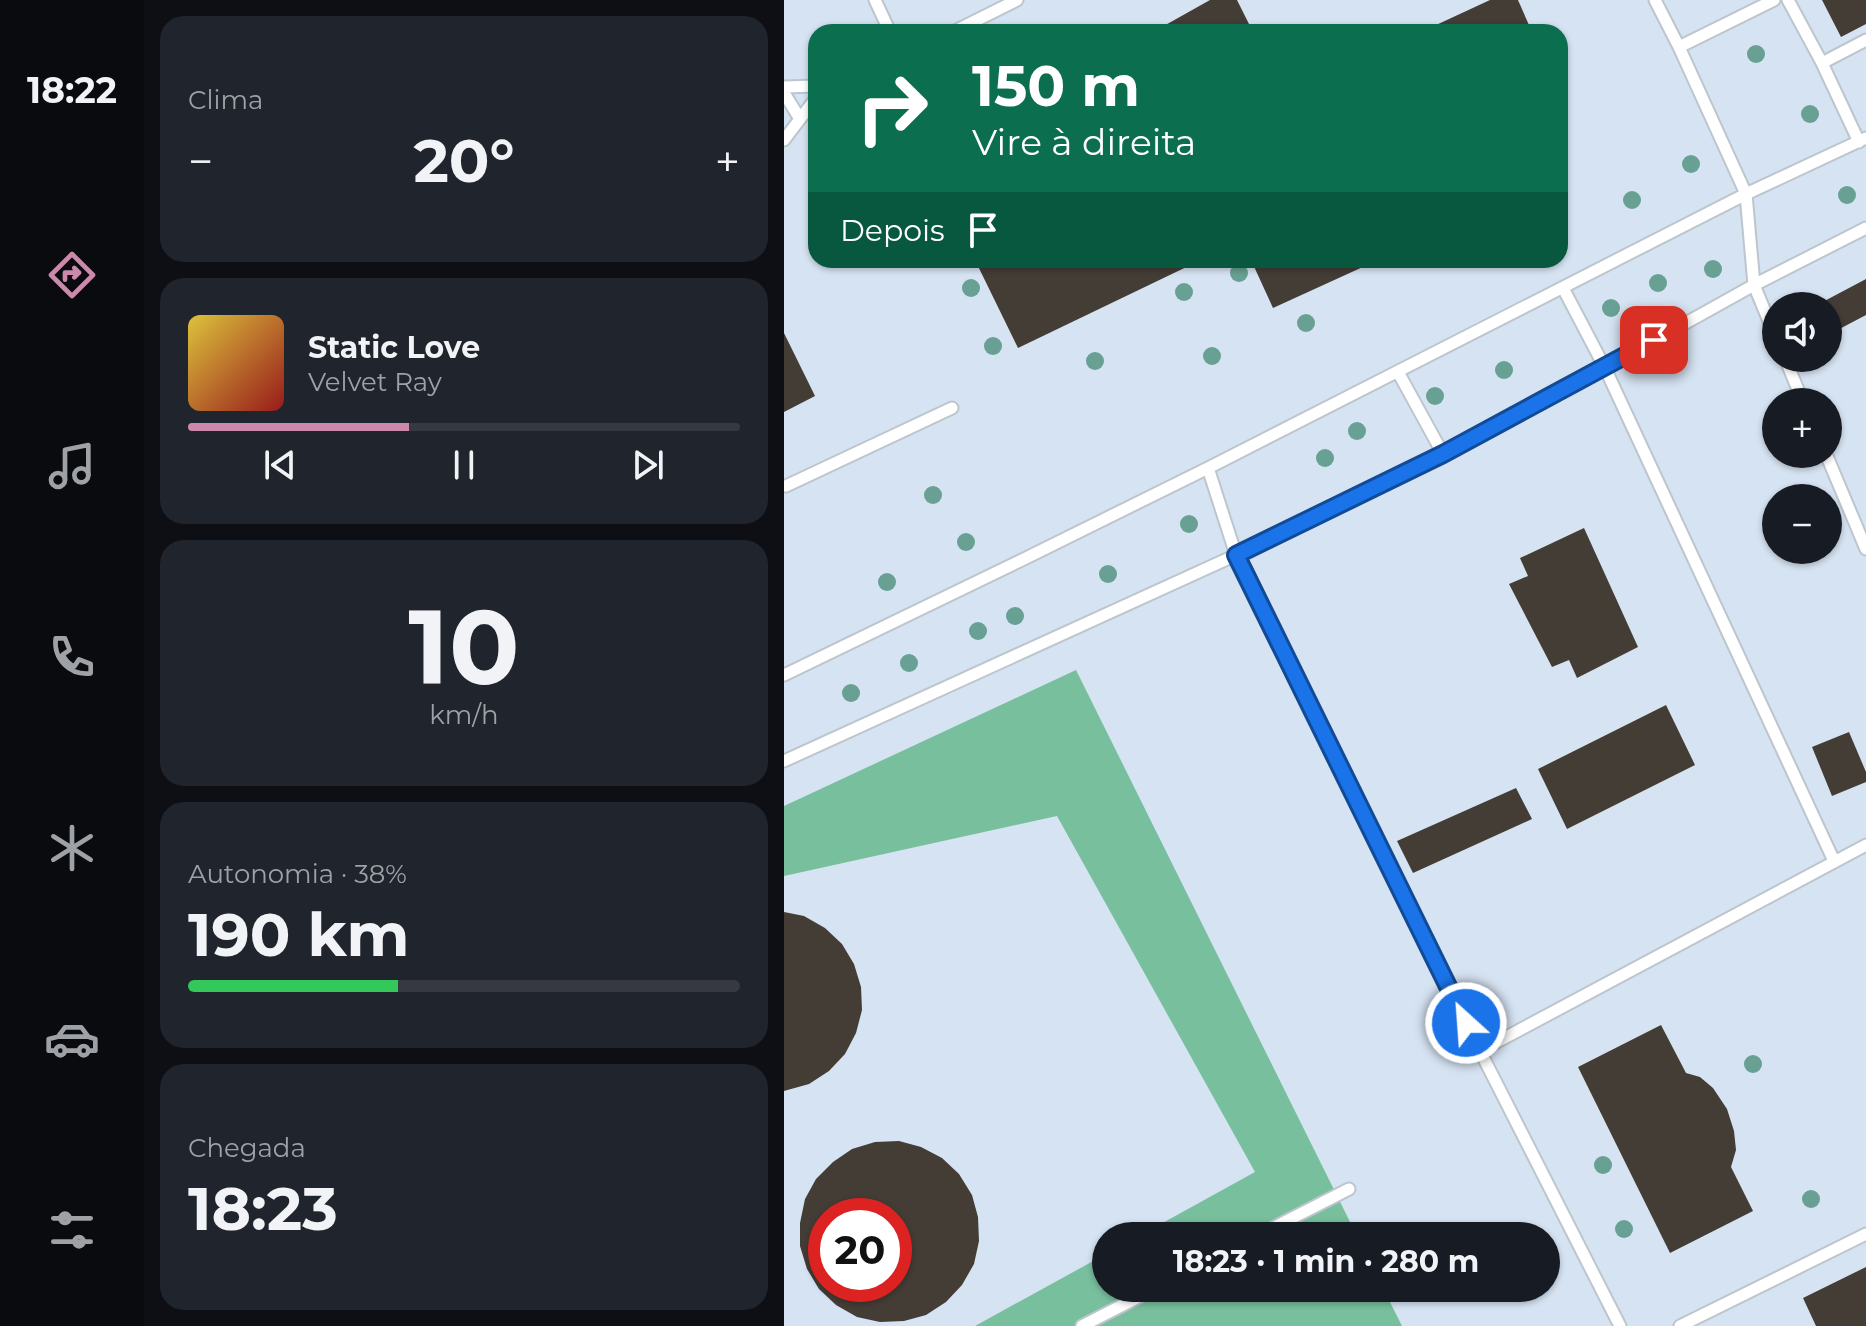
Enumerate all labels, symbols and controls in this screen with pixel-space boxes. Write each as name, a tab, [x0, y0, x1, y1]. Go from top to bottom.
text: 150 m	[972, 52, 1140, 120]
icon: right	[840, 56, 944, 160]
text: 18:22	[27, 68, 117, 112]
text: Clima	[188, 84, 263, 116]
text: Vire à direita	[972, 120, 1196, 164]
text: 20°	[413, 124, 515, 197]
text: −	[188, 134, 213, 188]
text: +	[715, 134, 740, 188]
icon: arrive	[961, 208, 1005, 252]
text: Depois	[840, 212, 945, 249]
icon: directions	[44, 247, 100, 303]
map controls	[1762, 292, 1842, 564]
button: sound	[1762, 292, 1842, 372]
pin	[1620, 306, 1688, 374]
icon: arrive	[1632, 318, 1676, 362]
text: Static Love	[308, 329, 480, 366]
text: Velvet Ray	[308, 366, 442, 398]
button: +	[1762, 388, 1842, 468]
icon: music	[44, 438, 100, 494]
icon: previous	[258, 443, 302, 487]
icon: pause	[442, 443, 486, 487]
icon: next	[626, 443, 670, 487]
button: −	[1762, 484, 1842, 564]
text: 10	[408, 583, 520, 710]
icon: phone	[44, 629, 100, 685]
text: km/h	[429, 699, 499, 731]
icon: climate	[44, 820, 100, 876]
text: Autonomia · 38%	[188, 858, 407, 890]
text: 190 km	[188, 898, 409, 971]
position arrow	[1424, 981, 1508, 1065]
icon: car	[44, 1011, 100, 1067]
text: Chegada	[188, 1132, 306, 1164]
text: 18:23	[188, 1172, 338, 1245]
speed limit sign: 20	[808, 1198, 912, 1302]
icon: filters	[44, 1202, 100, 1258]
text: 18:23 · 1 min · 280 m	[1173, 1243, 1479, 1280]

